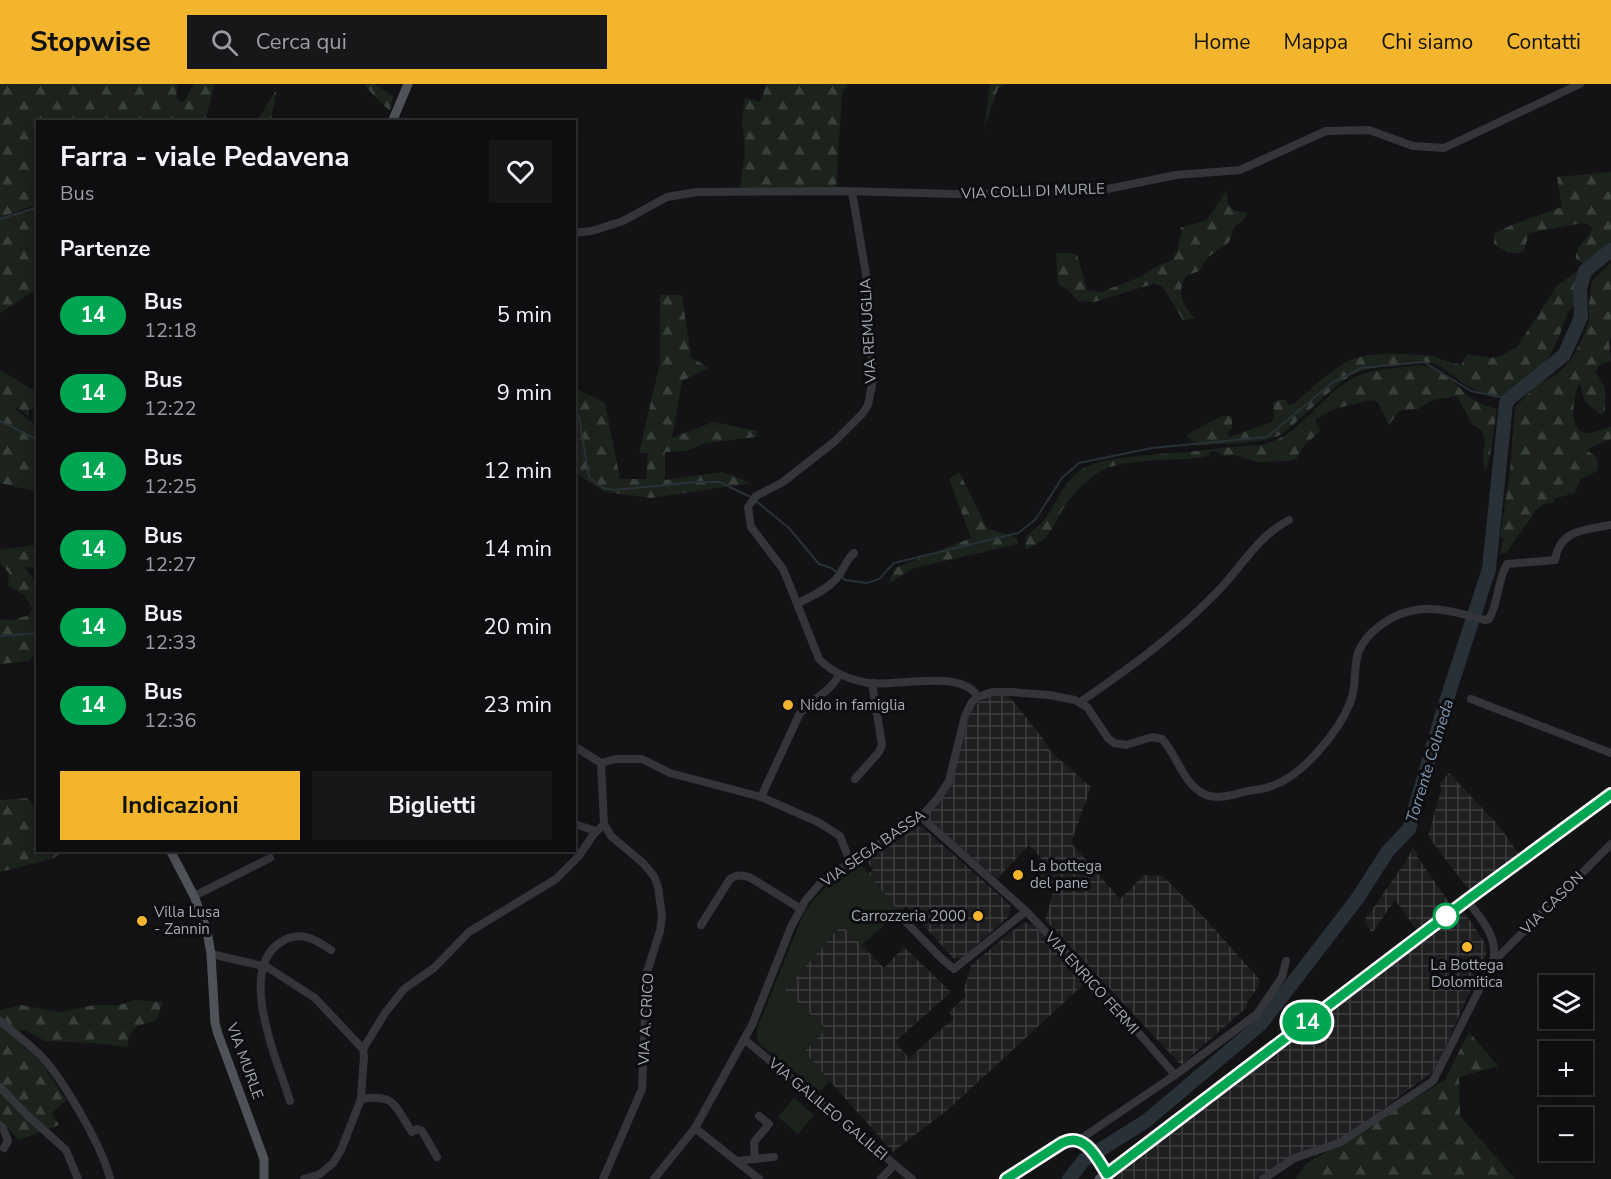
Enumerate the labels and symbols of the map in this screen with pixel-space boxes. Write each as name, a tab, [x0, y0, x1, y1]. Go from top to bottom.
street label: VIA COLLI DI MURLE	[960, 178, 1105, 204]
street label: VIA REMUGLIA	[855, 278, 881, 385]
place label: Nido in famiglia	[800, 695, 905, 715]
water label: Torrente Colmeda	[1401, 696, 1459, 826]
marker: Nido in famiglia	[781, 698, 795, 712]
street label: VIA SEGA BASSA	[816, 805, 929, 892]
place label: La bottega del pane	[1030, 856, 1102, 893]
street label: VIA CASON	[1515, 867, 1588, 940]
marker: La bottega del pane	[1011, 868, 1025, 882]
place label: Villa Lusa - Zannin	[153, 902, 220, 939]
unlabelled marker	[1433, 903, 1459, 929]
place label: Carrozzeria 2000	[851, 906, 966, 926]
marker: Carrozzeria 2000	[971, 909, 985, 923]
marker: Villa Lusa - Zannin	[135, 914, 149, 928]
street label: VIA ENRICO FERMI	[1040, 927, 1143, 1039]
marker: La Bottega Dolomitica	[1460, 940, 1474, 954]
place label: La Bottega Dolomitica	[1430, 955, 1504, 992]
street label: VIA A. CRICO	[634, 972, 658, 1067]
line badge: 14	[1280, 1002, 1334, 1042]
street label: VIA MURLE	[222, 1019, 268, 1102]
street label: VIA GALILEO GALILEI	[764, 1053, 892, 1165]

